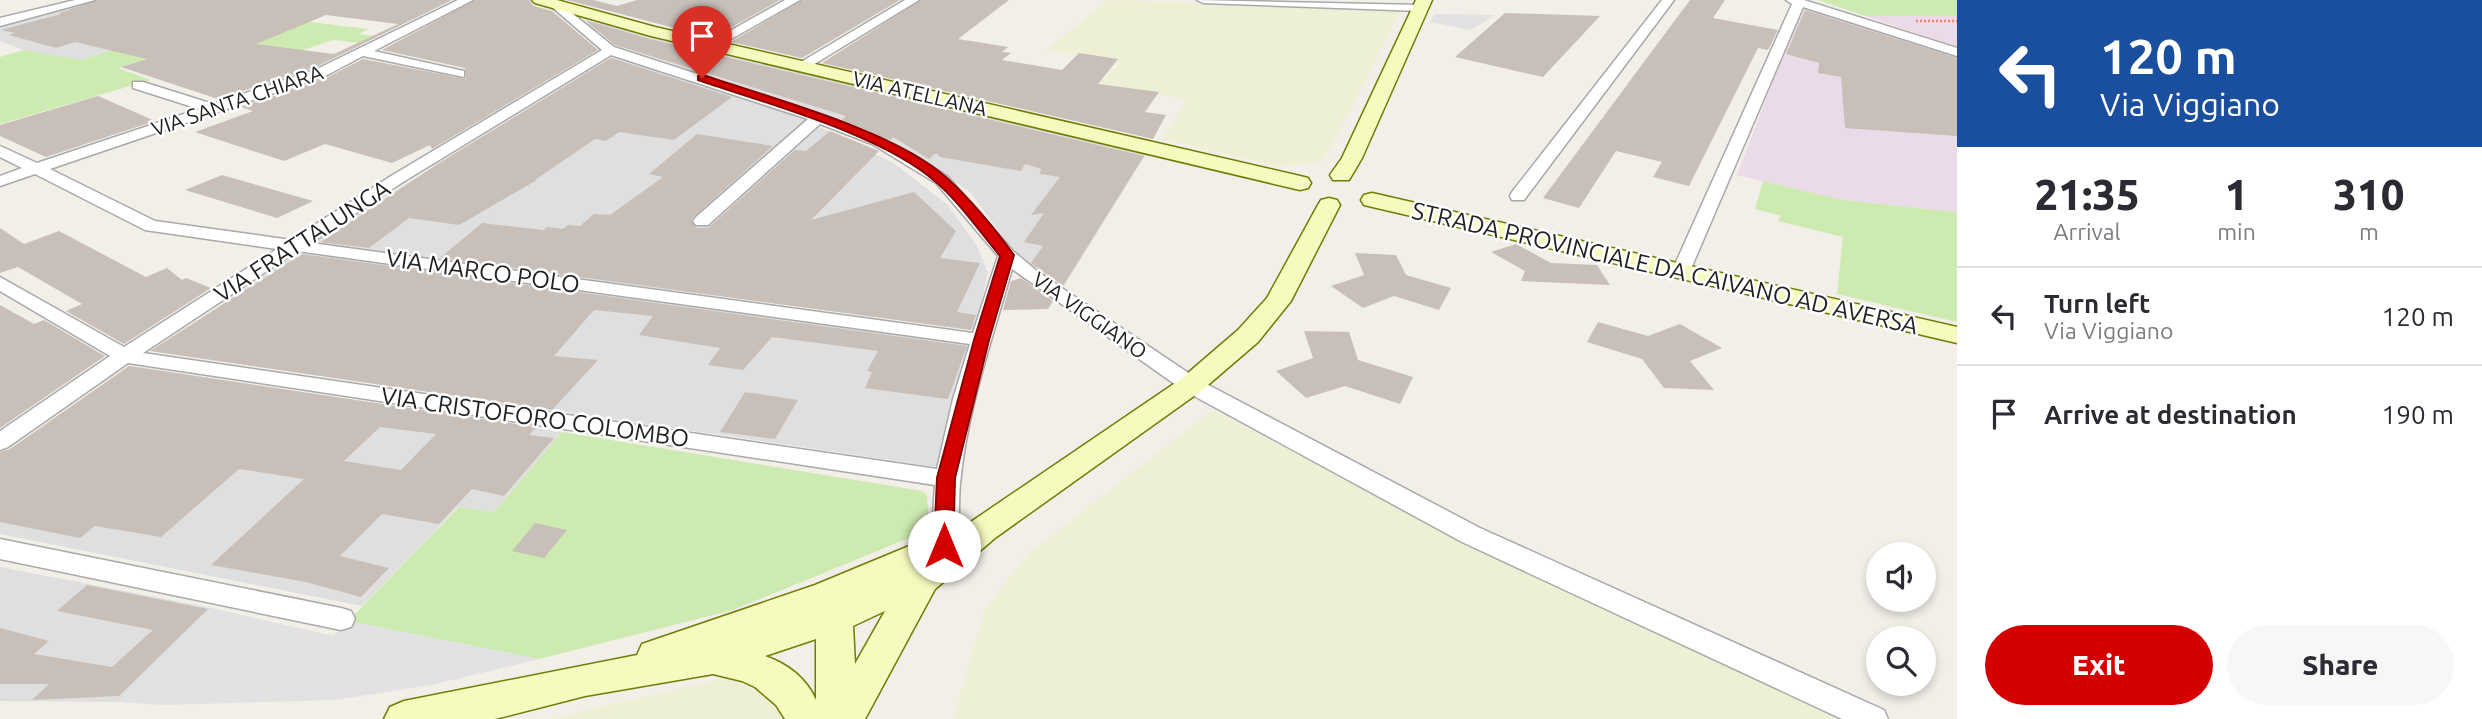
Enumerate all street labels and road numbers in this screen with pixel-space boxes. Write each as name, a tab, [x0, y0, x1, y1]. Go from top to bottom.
street label: VIA SANTA CHIARA	[148, 59, 326, 141]
street label: VIA ATELLANA	[850, 66, 990, 120]
street label: VIA FRATTALUNGA	[209, 174, 395, 308]
street label: STRADA PROVINCIALE DA CAIVANO AD AVERSA	[1409, 197, 1921, 340]
street label: VIA MARCO POLO	[384, 244, 582, 298]
street label: VIA VIGGIANO	[1028, 267, 1152, 363]
street label: VIA CRISTOFORO COLOMBO	[379, 382, 691, 452]

